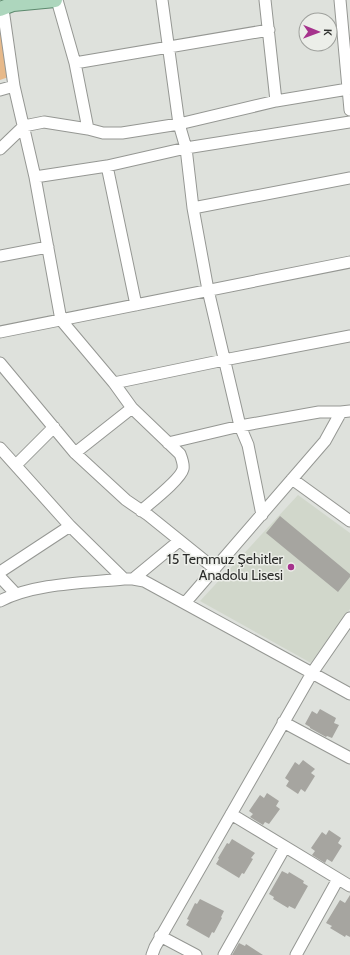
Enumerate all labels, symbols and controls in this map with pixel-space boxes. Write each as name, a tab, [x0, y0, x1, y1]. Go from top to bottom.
north arrow	[298, 12, 338, 52]
text: K	[321, 29, 335, 36]
place label: 15 Temmuz Şehitler Anadolu Lisesi	[167, 550, 284, 584]
marker: 15 Temmuz Şehitler Anadolu Lisesi	[286, 562, 296, 572]

